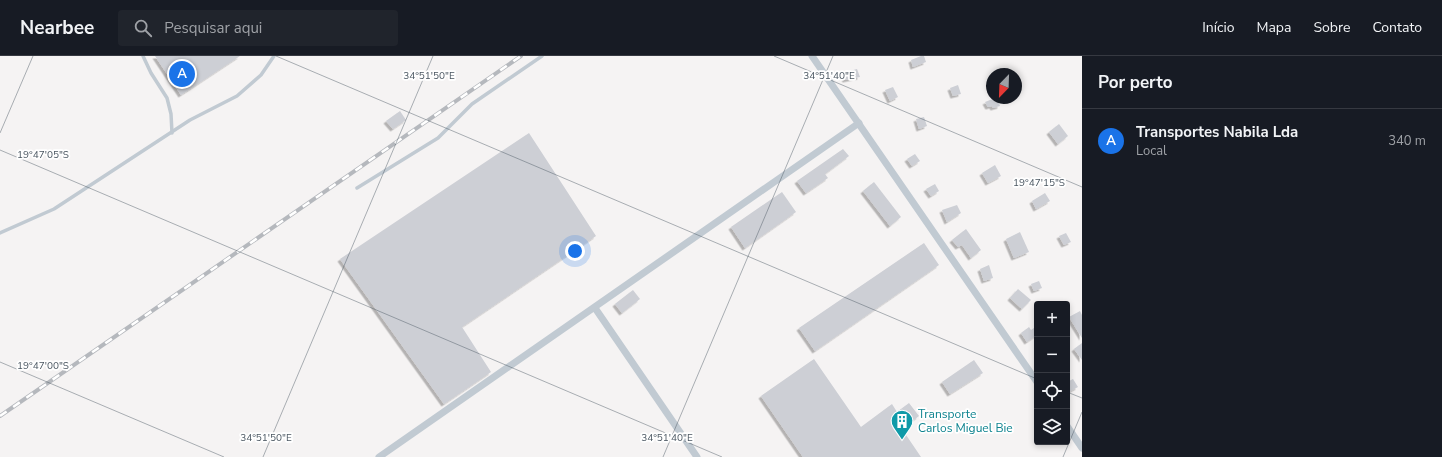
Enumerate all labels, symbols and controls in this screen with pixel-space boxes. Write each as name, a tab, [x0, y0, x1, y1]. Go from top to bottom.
search box	[118, 10, 398, 46]
text: Nearbee	[20, 15, 94, 41]
icon: search	[132, 17, 154, 39]
text: Pesquisar aqui	[164, 18, 262, 38]
text: Início	[1202, 18, 1234, 37]
text: Mapa	[1256, 18, 1291, 37]
text: Sobre	[1313, 18, 1350, 37]
text: Contato	[1372, 18, 1422, 37]
pin: A	[169, 59, 195, 89]
north arrow	[986, 68, 1022, 104]
text: 34°51'50"E	[403, 69, 455, 83]
text: 34°51'40"E	[803, 69, 855, 83]
text: Por perto	[1098, 71, 1173, 94]
text: Transportes Nabila Lda	[1136, 122, 1298, 142]
text: A	[1106, 132, 1116, 150]
text: 340 m	[1388, 132, 1426, 150]
text: Local	[1136, 142, 1167, 160]
text: 19°47'05"S	[17, 148, 69, 162]
text: 19°47'15"S	[1013, 176, 1065, 190]
your location	[565, 241, 585, 261]
map controls	[1034, 301, 1070, 445]
button: +	[1034, 301, 1070, 337]
button: −	[1034, 337, 1070, 373]
text: 19°47'00"S	[17, 359, 69, 373]
button: locate	[1034, 373, 1070, 409]
place label: Transporte Carlos Miguel Bie	[918, 406, 1013, 436]
building icon: Transporte Carlos Miguel Bie	[889, 408, 915, 441]
button: layers	[1034, 409, 1070, 445]
text: 34°51'50"E	[240, 431, 292, 445]
text: 34°51'40"E	[641, 431, 693, 445]

